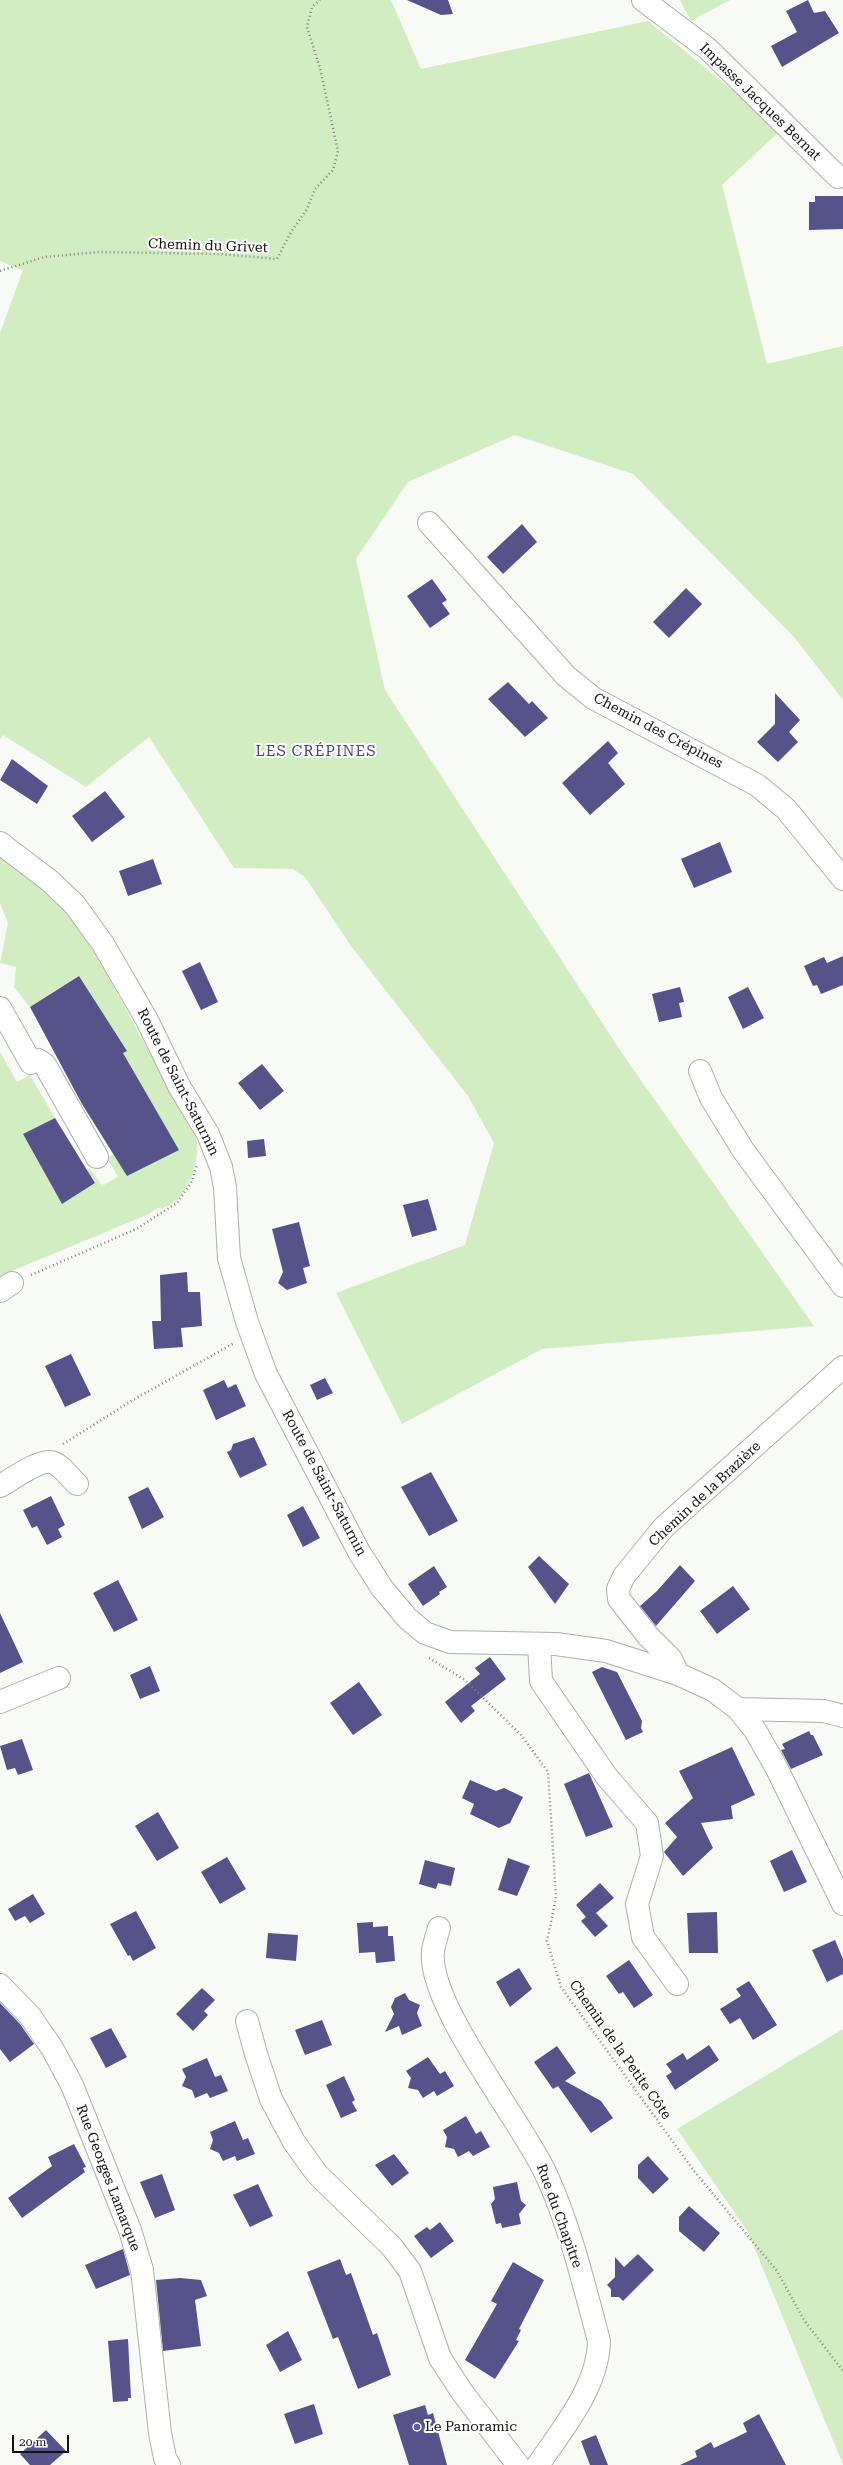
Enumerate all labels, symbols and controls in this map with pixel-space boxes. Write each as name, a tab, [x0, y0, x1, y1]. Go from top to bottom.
street label: Impasse Jacques Bernat	[696, 40, 824, 164]
street label: Chemin du Grivet	[148, 236, 268, 256]
street label: Chemin des Crépines	[591, 690, 725, 772]
district label: LES CRÉPINES	[255, 743, 377, 761]
street label: Route de Saint-Saturnin	[133, 1006, 223, 1158]
street label: Route de Saint-Saturnin	[278, 1407, 370, 1559]
street label: Chemin de la Brazière	[646, 1438, 764, 1550]
street label: Chemin de la Petite Côte	[565, 1977, 675, 2123]
street label: Rue Georges Lamarque	[72, 2102, 144, 2254]
street label: Rue du Chapitre	[532, 2162, 586, 2270]
place label: Le Panoramic	[425, 2419, 517, 2435]
marker: Le Panoramic	[412, 2422, 422, 2432]
scale bar	[14, 2427, 71, 2453]
text: 20 m	[19, 2435, 46, 2449]

